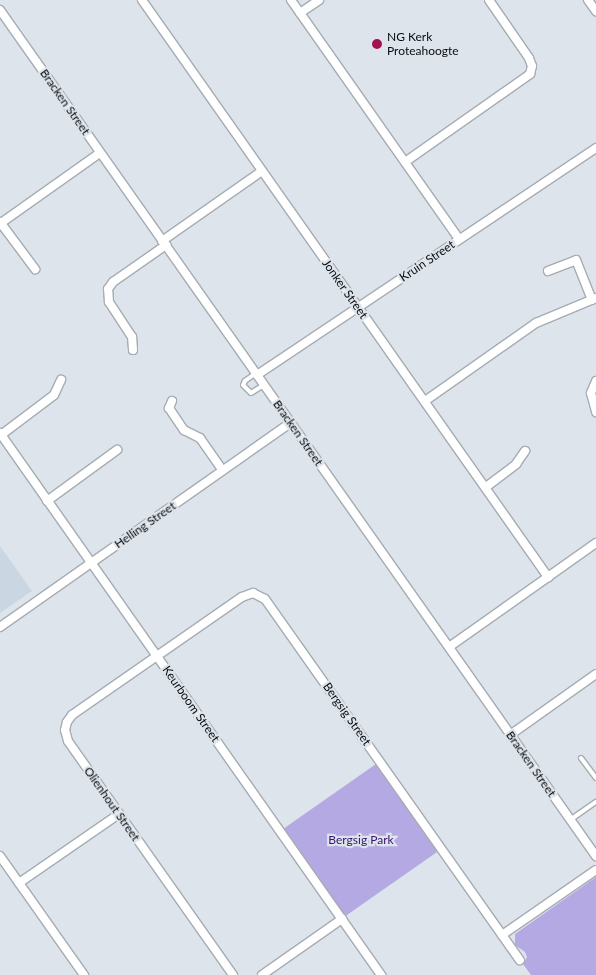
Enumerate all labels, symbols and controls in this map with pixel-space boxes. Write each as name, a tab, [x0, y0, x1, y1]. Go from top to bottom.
place label: NG Kerk Proteahoogte	[387, 30, 459, 58]
marker: NG Kerk Proteahoogte	[371, 38, 383, 50]
street label: Bracken Street	[37, 66, 93, 138]
street label: Kruin Street	[397, 237, 457, 285]
street label: Jonker Street	[319, 256, 371, 322]
street label: Bracken Street	[270, 397, 326, 469]
street label: Helling Street	[112, 499, 178, 551]
street label: Keurboom Street	[159, 663, 223, 745]
street label: Bergsig Street	[320, 680, 374, 748]
street label: Bracken Street	[503, 728, 559, 800]
street label: Olienhout Street	[81, 764, 143, 844]
park label: Bergsig Park	[328, 833, 394, 847]

